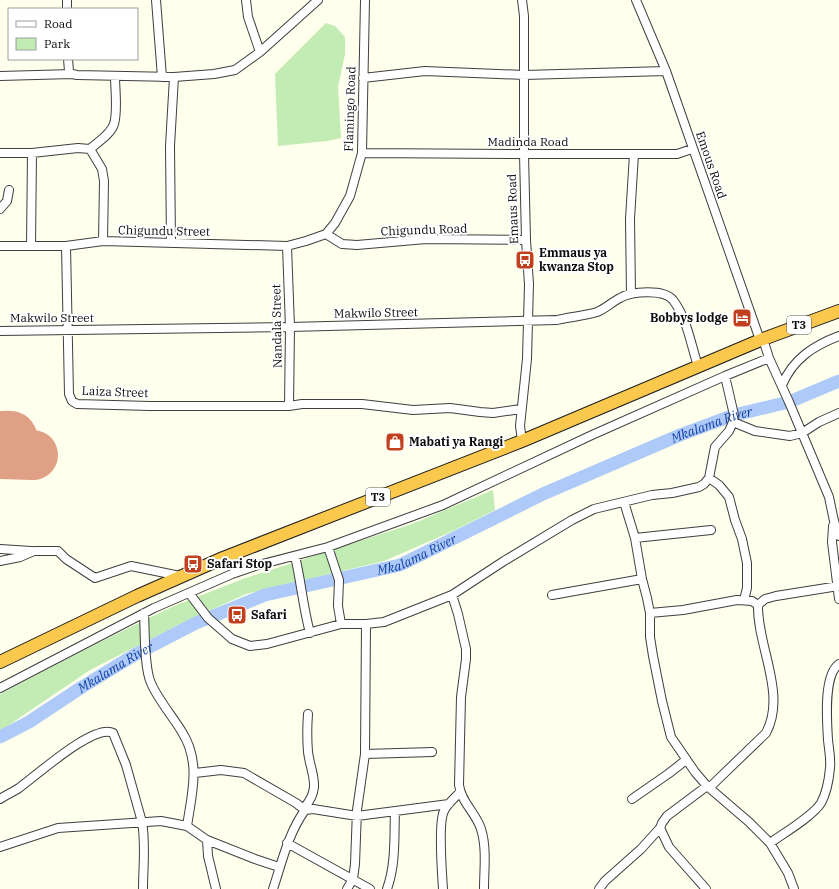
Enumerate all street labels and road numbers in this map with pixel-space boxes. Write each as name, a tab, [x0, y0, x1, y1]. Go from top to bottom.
street label: Flamingo Road	[341, 66, 358, 152]
street label: Emous Road	[693, 129, 730, 201]
street label: Madinda Road	[487, 134, 569, 149]
street label: Emaus Road	[504, 174, 521, 244]
street label: Chigundu Road	[380, 220, 468, 239]
street label: Chigundu Street	[118, 222, 210, 239]
street label: Nandala Street	[268, 284, 285, 368]
street label: Makwilo Street	[334, 304, 418, 321]
street label: Makwilo Street	[10, 310, 94, 325]
road number: T3	[787, 316, 811, 334]
street label: Laiza Street	[81, 383, 149, 400]
road number: T3	[366, 488, 390, 506]

